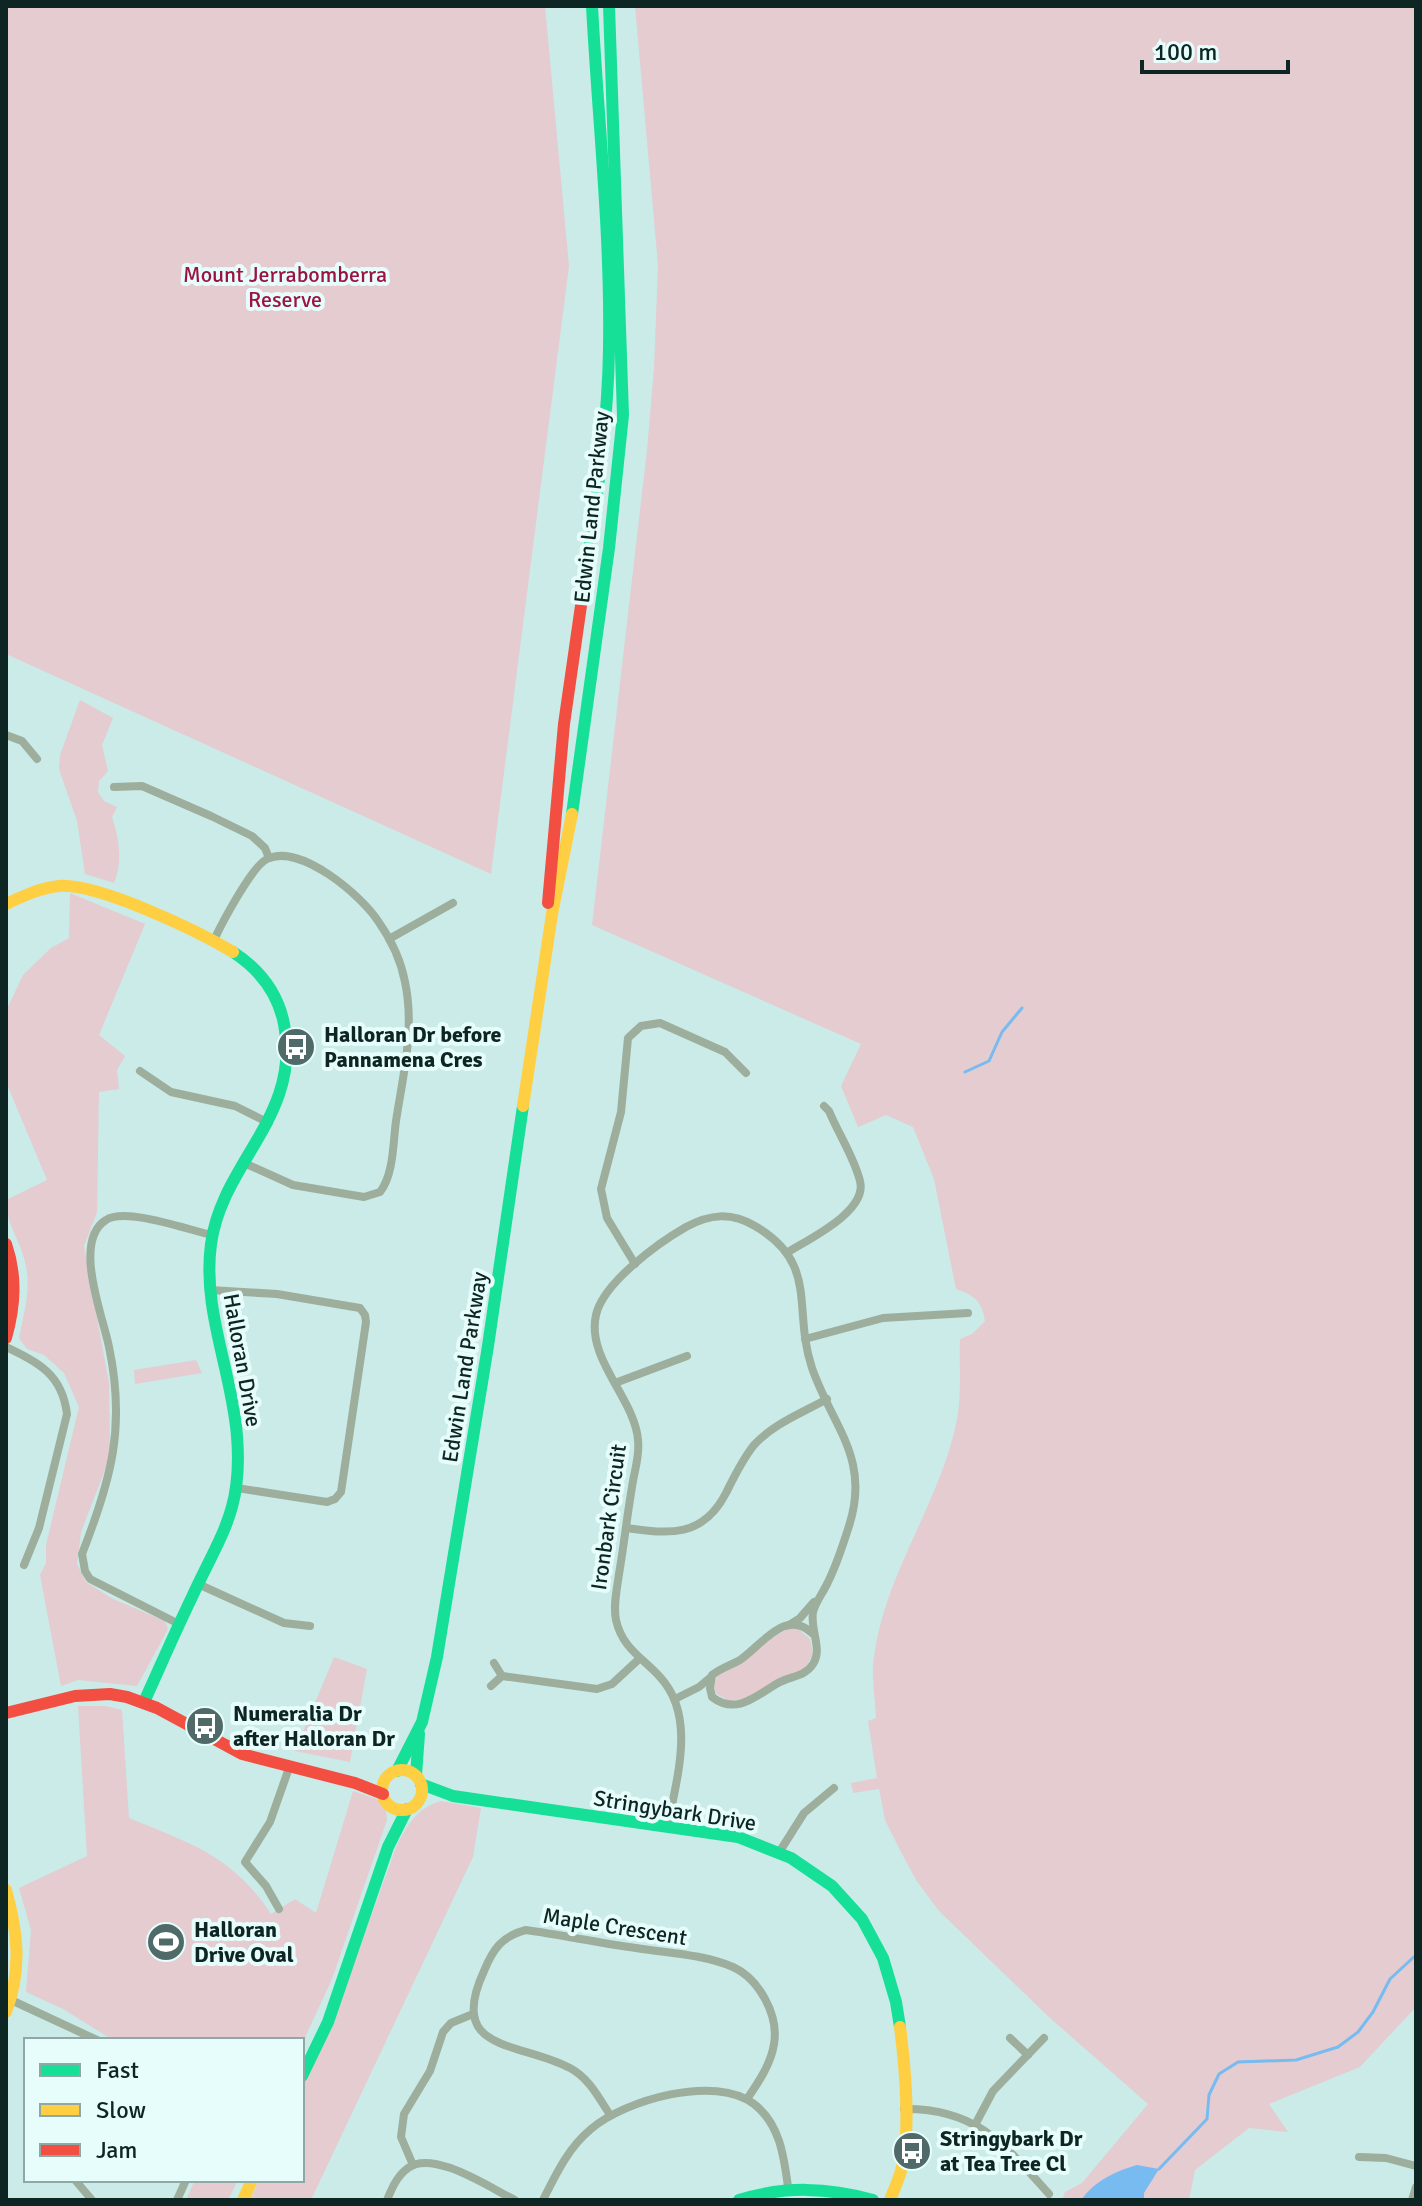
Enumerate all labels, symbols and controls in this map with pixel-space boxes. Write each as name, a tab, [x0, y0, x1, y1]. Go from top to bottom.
scale bar	[1142, 24, 1288, 74]
text: 100 m	[1154, 37, 1217, 67]
park label: Mount Jerrabomberra Reserve	[183, 261, 387, 313]
street label: Edwin Land Parkway	[568, 409, 615, 604]
place label: Halloran Dr before Pannamena Cres	[324, 1021, 502, 1073]
bus stop icon: Halloran Dr before Pannamena Cres	[275, 1026, 317, 1068]
street label: Edwin Land Parkway	[436, 1269, 493, 1464]
street label: Halloran Drive	[217, 1291, 268, 1429]
street label: Ironbark Circuit	[585, 1442, 632, 1592]
place label: Numeralia Dr after Halloran Dr	[233, 1700, 395, 1752]
bus stop icon: Numeralia Dr after Halloran Dr	[184, 1705, 226, 1747]
street label: Stringybark Drive	[592, 1784, 758, 1837]
street label: Maple Crescent	[541, 1902, 689, 1951]
place label: Halloran Drive Oval	[194, 1916, 294, 1968]
sports icon: Halloran Drive Oval	[145, 1921, 187, 1963]
legend	[24, 2038, 304, 2182]
text: Fast	[96, 2055, 139, 2085]
text: Slow	[96, 2095, 146, 2125]
place label: Stringybark Dr at Tea Tree Cl	[940, 2125, 1083, 2177]
bus stop icon: Stringybark Dr at Tea Tree Cl	[891, 2130, 933, 2172]
text: Jam	[96, 2135, 137, 2165]

